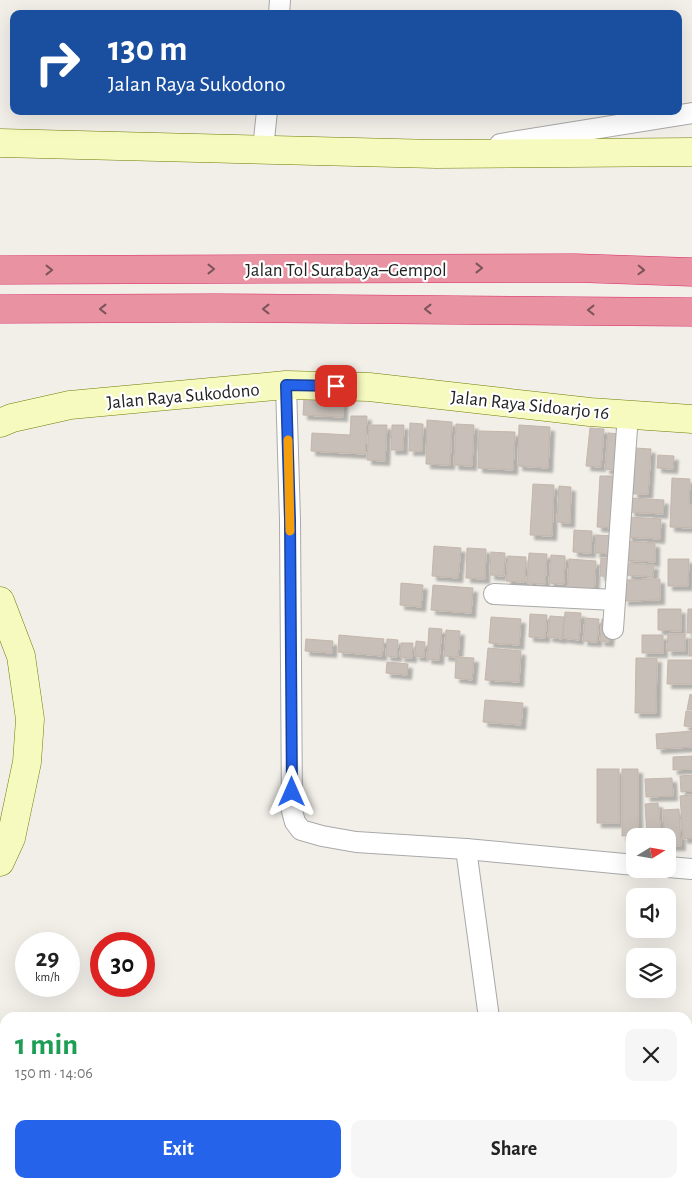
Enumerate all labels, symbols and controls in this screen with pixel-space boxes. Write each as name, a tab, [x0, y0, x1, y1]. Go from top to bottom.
icon: right	[25, 30, 90, 95]
text: 130 m	[108, 32, 187, 67]
text: Jalan Raya Sukodono	[108, 73, 286, 95]
street label: Jalan Tol Surabaya–Gempol	[245, 261, 447, 280]
one-way arrow	[475, 263, 483, 273]
one-way arrow	[208, 264, 215, 274]
one-way arrow	[45, 265, 53, 275]
one-way arrow	[637, 265, 645, 276]
one-way arrow	[99, 304, 107, 314]
one-way arrow	[262, 304, 270, 314]
one-way arrow	[424, 304, 432, 314]
one-way arrow	[587, 305, 594, 315]
pin	[315, 365, 357, 407]
icon: arrive	[322, 372, 350, 400]
street label: Jalan Raya Sukodono	[106, 380, 260, 413]
street label: Jalan Raya Sidoarjo 16	[450, 388, 610, 423]
position arrow	[265, 765, 317, 817]
north arrow	[626, 828, 676, 878]
map controls	[626, 828, 676, 998]
button: sound	[626, 888, 676, 938]
speed limit sign: 30	[90, 932, 155, 997]
text: 29	[36, 946, 59, 971]
button: layers	[626, 948, 676, 998]
text: km/h	[35, 971, 60, 983]
button: close	[625, 1029, 677, 1081]
text: 1 min	[15, 1030, 78, 1060]
text: 150 m · 14:06	[15, 1065, 93, 1081]
button: Exit	[15, 1120, 341, 1178]
button: Share	[351, 1120, 677, 1178]

